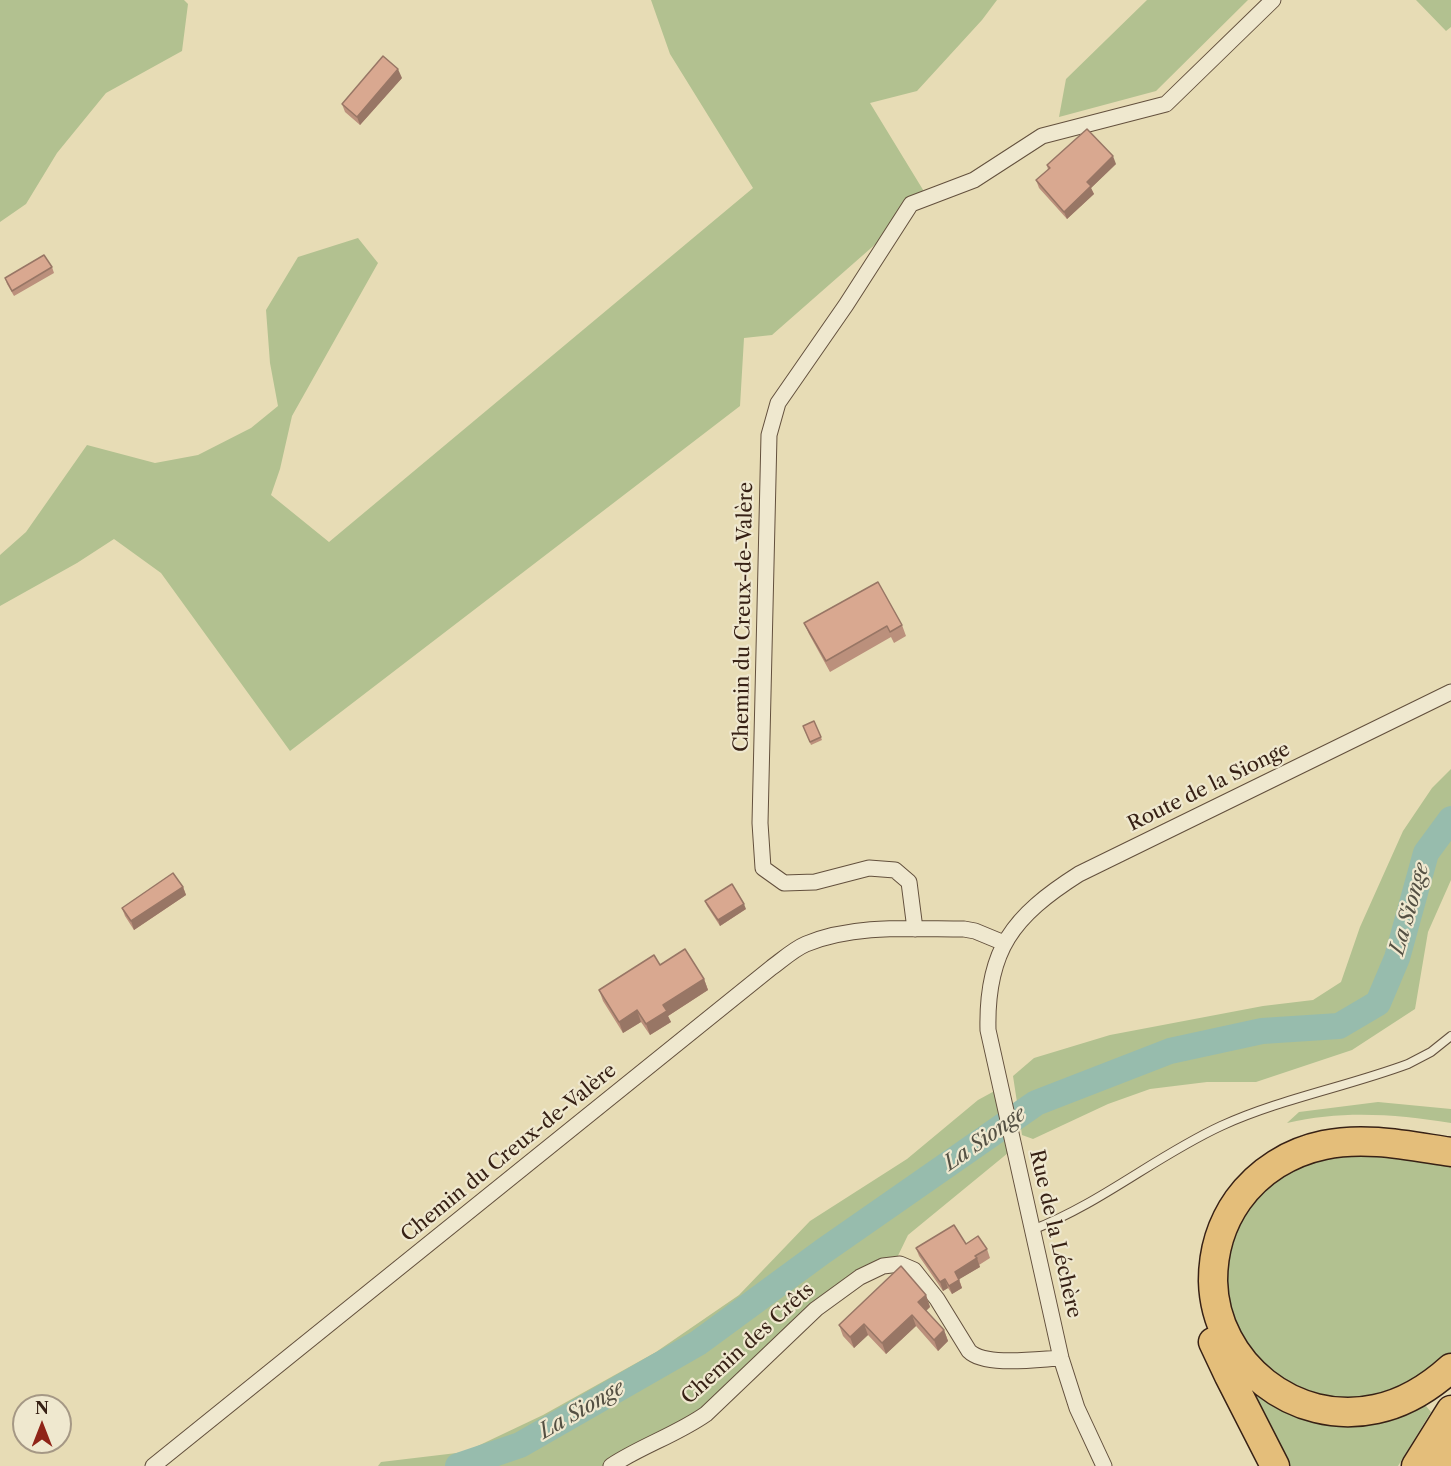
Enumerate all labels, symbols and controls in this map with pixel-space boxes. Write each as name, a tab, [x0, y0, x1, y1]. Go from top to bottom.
street label: Chemin du Creux-de-Valère	[730, 482, 758, 752]
street label: Route de la Sionge	[1124, 737, 1294, 837]
water label: La Sionge	[1385, 860, 1435, 958]
street label: Chemin du Creux-de-Valère	[397, 1059, 621, 1247]
water label: La Sionge	[939, 1102, 1031, 1176]
street label: Rue de la Léchère	[1024, 1148, 1086, 1320]
street label: Chemin des Crêts	[677, 1278, 819, 1410]
water label: La Sionge	[535, 1375, 629, 1445]
north arrow	[12, 1394, 72, 1454]
text: N	[35, 1398, 49, 1418]

